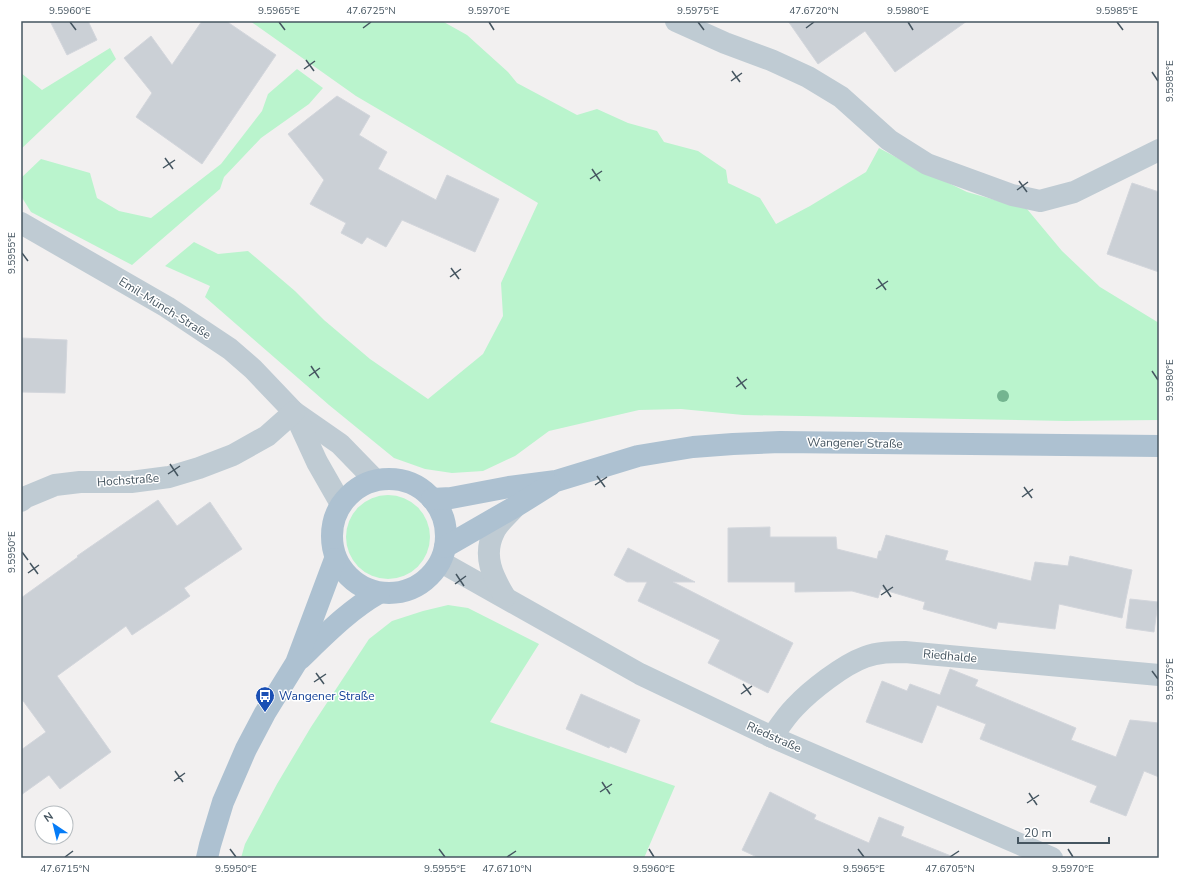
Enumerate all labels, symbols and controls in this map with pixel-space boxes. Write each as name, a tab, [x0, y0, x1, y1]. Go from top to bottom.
text: 9.5960°E	[49, 4, 91, 18]
text: 9.5965°E	[258, 4, 300, 18]
text: 47.6725°N	[346, 4, 396, 18]
text: 9.5970°E	[468, 4, 510, 18]
text: 9.5975°E	[677, 4, 719, 18]
text: 47.6720°N	[789, 4, 839, 18]
text: 9.5980°E	[887, 4, 929, 18]
text: 9.5985°E	[1096, 4, 1138, 18]
text: 9.5985°E	[1163, 60, 1177, 102]
text: 9.5955°E	[5, 232, 19, 274]
street label: Emil-Münch-Straße	[116, 273, 214, 343]
text: 9.5980°E	[1163, 359, 1177, 401]
street label: Wangener Straße	[807, 434, 903, 452]
street label: Hochstraße	[96, 470, 160, 490]
text: 9.5950°E	[5, 531, 19, 573]
street label: Riedhalde	[922, 646, 978, 666]
text: 9.5975°E	[1163, 658, 1177, 700]
bus stop icon: Wangener Straße	[254, 685, 276, 713]
place label: Wangener Straße	[279, 688, 375, 704]
street label: Riedstraße	[744, 718, 804, 756]
north arrow	[34, 805, 74, 845]
text: N	[41, 809, 56, 826]
scale bar	[1018, 819, 1109, 845]
text: 20 m	[1024, 825, 1052, 841]
text: 47.6715°N	[40, 862, 90, 876]
text: 9.5950°E	[215, 862, 257, 876]
text: 9.5955°E	[424, 862, 466, 876]
text: 47.6710°N	[482, 862, 532, 876]
text: 9.5960°E	[633, 862, 675, 876]
text: 9.5965°E	[843, 862, 885, 876]
text: 47.6705°N	[925, 862, 975, 876]
text: 9.5970°E	[1052, 862, 1094, 876]

